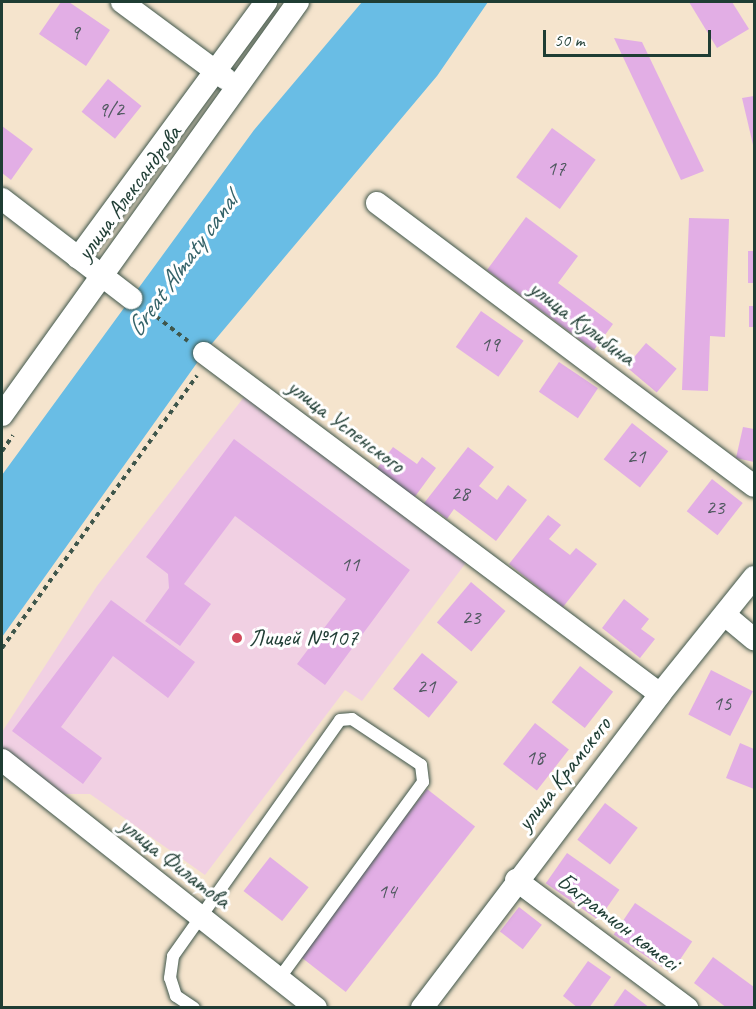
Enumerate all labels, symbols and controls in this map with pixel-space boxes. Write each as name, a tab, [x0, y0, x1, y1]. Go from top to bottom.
scale bar	[546, 18, 714, 56]
house number: 9	[70, 19, 80, 45]
text: 50 m	[554, 29, 585, 51]
house number: 9/2	[98, 96, 124, 122]
street label: улица Александрова	[70, 120, 188, 266]
house number: 17	[547, 155, 565, 181]
water label: Great Almaty canal	[119, 187, 245, 343]
street label: улица Кулибина	[523, 274, 641, 372]
house number: 19	[481, 331, 499, 357]
street label: улица Успенского	[282, 373, 410, 479]
house number: 21	[627, 443, 645, 469]
house number: 28	[451, 480, 469, 506]
house number: 23	[706, 494, 724, 520]
house number: 11	[341, 551, 359, 577]
house number: 23	[462, 604, 480, 630]
place label: Лицей №107	[249, 624, 358, 652]
marker: Лицей №107	[230, 631, 244, 645]
house number: 21	[417, 673, 435, 699]
house number: 15	[713, 690, 731, 716]
street label: улица Крамского	[510, 710, 618, 838]
house number: 18	[526, 744, 544, 770]
street label: улица Филатова	[112, 810, 238, 916]
street label: Багратион көшесі	[551, 866, 685, 978]
house number: 14	[378, 878, 396, 904]

